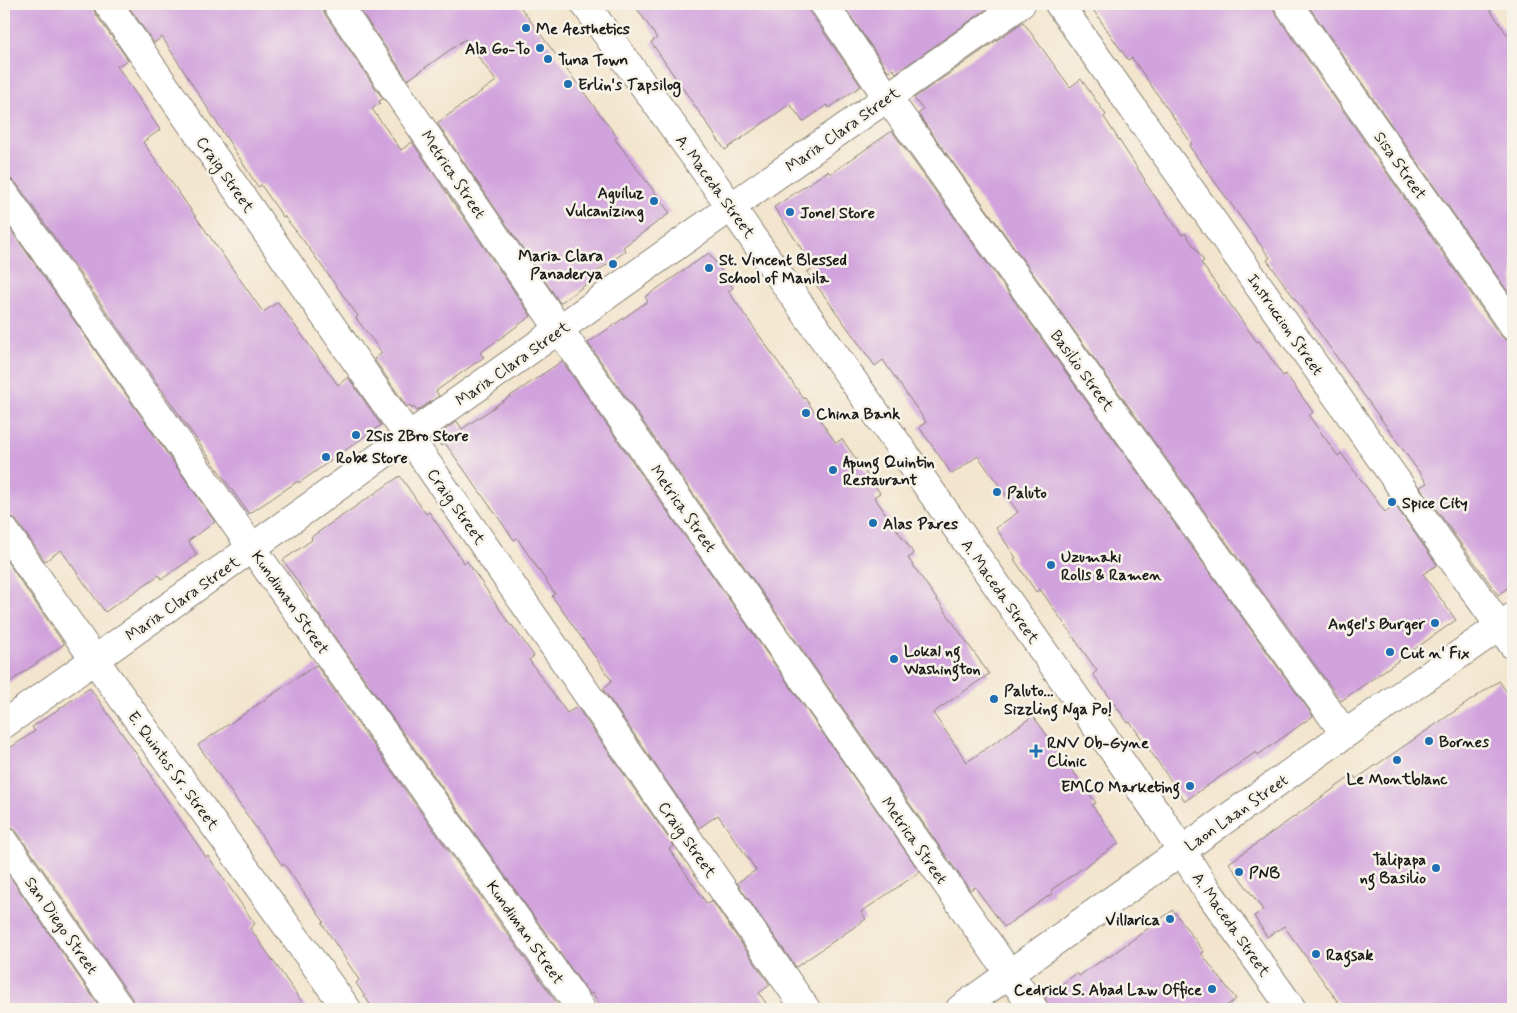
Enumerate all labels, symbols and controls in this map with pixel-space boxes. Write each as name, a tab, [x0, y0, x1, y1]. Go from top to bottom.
place label: Me Aesthetics	[536, 19, 630, 40]
marker: Me Aesthetics	[520, 22, 532, 34]
place label: Ala Go-To	[465, 39, 530, 60]
marker: Ala Go-To	[534, 42, 546, 54]
place label: Tuna Town	[558, 50, 628, 71]
marker: Tuna Town	[542, 53, 554, 65]
place label: Erlin's Tapsilog	[578, 75, 681, 98]
marker: Erlin's Tapsilog	[562, 78, 574, 90]
street label: Maria Clara Street	[782, 83, 905, 178]
street label: Metrica Street	[416, 127, 490, 223]
street label: Sisa Street	[1369, 128, 1431, 204]
street label: A. Maceda Street	[670, 131, 760, 243]
street label: Craig Street	[190, 133, 259, 218]
place label: Aguiluz Vulcanizing	[565, 183, 644, 223]
marker: Aguiluz Vulcanizing	[648, 195, 660, 207]
place label: Jonel Store	[800, 203, 875, 224]
marker: Jonel Store	[784, 206, 796, 218]
place label: Maria Clara Panaderya	[518, 246, 603, 285]
place label: St. Vincent Blessed School of Manila	[719, 250, 847, 289]
marker: Maria Clara Panaderya	[607, 258, 619, 270]
marker: St. Vincent Blessed School of Manila	[703, 262, 715, 274]
street label: Instruccion Street	[1242, 270, 1328, 380]
street label: Maria Clara Street	[452, 317, 575, 412]
street label: Basilio Street	[1045, 326, 1119, 416]
place label: China Bank	[816, 404, 900, 425]
marker: China Bank	[800, 407, 812, 419]
place label: 2Sis 2Bro Store	[366, 426, 469, 447]
marker: 2Sis 2Bro Store	[350, 429, 362, 441]
place label: Robe Store	[336, 448, 408, 469]
marker: Robe Store	[320, 451, 332, 463]
place label: Apung Quintin Restaurant	[843, 452, 935, 491]
street label: Metrica Street	[645, 461, 721, 557]
marker: Apung Quintin Restaurant	[827, 464, 839, 476]
street label: Craig Street	[421, 465, 490, 550]
place label: Paluto	[1007, 483, 1047, 504]
marker: Paluto	[991, 486, 1003, 498]
place label: Spice City	[1402, 493, 1468, 514]
marker: Spice City	[1386, 496, 1398, 508]
place label: Alas Pares	[883, 514, 958, 535]
marker: Alas Pares	[867, 517, 879, 529]
street label: A. Maceda Street	[956, 535, 1044, 649]
street label: Kundiman Street	[246, 547, 334, 659]
place label: Uzumaki Rolls & Ramen	[1061, 547, 1162, 586]
street label: Maria Clara Street	[122, 552, 245, 647]
marker: Uzumaki Rolls & Ramen	[1045, 559, 1057, 571]
place label: Angel's Burger	[1328, 614, 1425, 637]
marker: Angel's Burger	[1429, 617, 1441, 629]
place label: Lokal ng Washington	[903, 641, 981, 682]
place label: Cut n' Fix	[1400, 643, 1469, 664]
marker: Cut n' Fix	[1384, 646, 1396, 658]
marker: Lokal ng Washington	[888, 653, 900, 665]
place label: Paluto... Sizzling Nga Po!	[1004, 681, 1112, 722]
marker: Paluto... Sizzling Nga Po!	[988, 693, 1000, 705]
street label: E. Quintos Sr. Street	[122, 707, 224, 835]
place label: Bornes	[1439, 732, 1490, 753]
place label: RNV Ob-Gyne Clinic	[1047, 733, 1149, 772]
marker: Bornes	[1423, 735, 1435, 747]
marker: RNV Ob-Gyne Clinic	[1029, 744, 1043, 758]
marker: Le Montblanc	[1391, 754, 1403, 766]
place label: Le Montblanc	[1346, 769, 1448, 790]
street label: Laon Laan Street	[1181, 770, 1292, 857]
place label: EMCO Marketing	[1061, 777, 1180, 800]
marker: EMCO Marketing	[1184, 780, 1196, 792]
street label: Metrica Street	[876, 793, 952, 889]
street label: Craig Street	[652, 798, 721, 883]
place label: Talipapa ng Basilio	[1360, 850, 1426, 891]
marker: Talipapa ng Basilio	[1430, 862, 1442, 874]
place label: PNB	[1249, 863, 1281, 884]
marker: PNB	[1233, 866, 1245, 878]
street label: A. Maceda Street	[1187, 868, 1275, 982]
street label: San Diego Street	[19, 873, 102, 979]
street label: Kundiman Street	[481, 877, 569, 989]
place label: Villarica	[1106, 910, 1160, 931]
marker: Villarica	[1164, 913, 1176, 925]
place label: Ragsak	[1326, 945, 1373, 968]
marker: Ragsak	[1310, 948, 1322, 960]
place label: Cedrick S. Abad Law Office	[1014, 980, 1202, 1001]
marker: Cedrick S. Abad Law Office	[1206, 983, 1218, 995]

